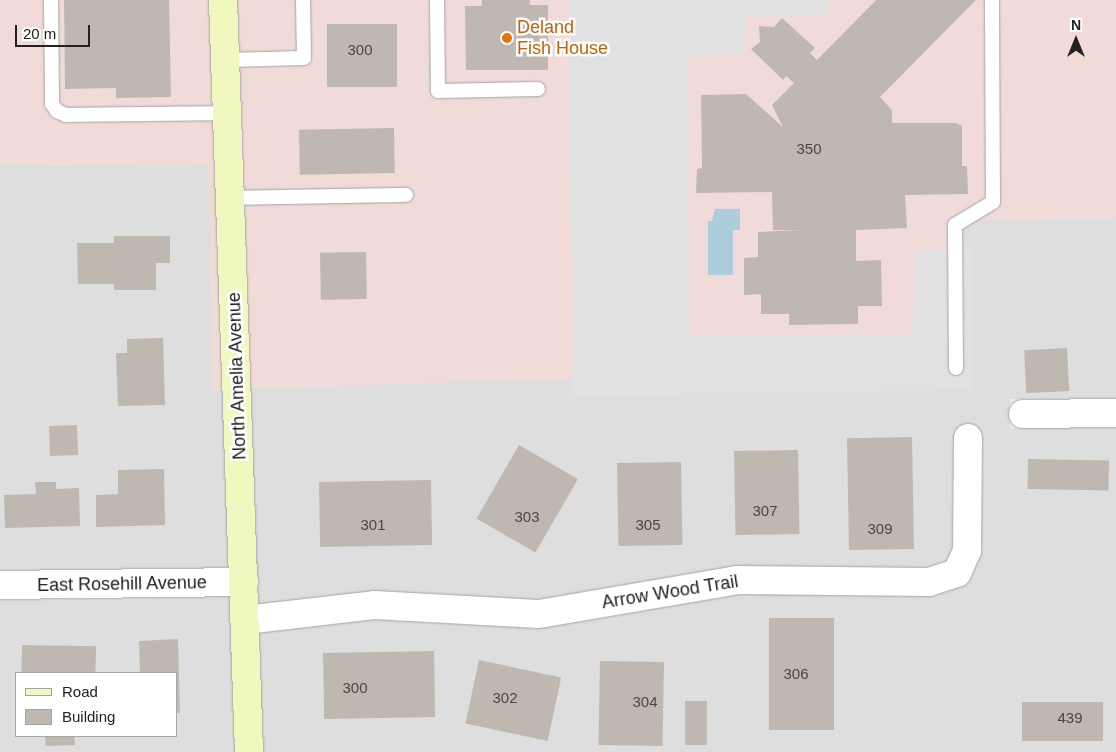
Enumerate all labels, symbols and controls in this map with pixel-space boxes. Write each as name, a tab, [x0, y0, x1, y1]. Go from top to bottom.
scale bar	[18, 15, 92, 47]
north arrow	[1051, 15, 1101, 65]
place label: Deland Fish House	[517, 17, 608, 59]
text: N	[1071, 17, 1081, 33]
text: 20 m	[23, 25, 56, 42]
marker: Deland Fish House	[501, 32, 513, 44]
house number: 300	[347, 41, 373, 59]
house number: 350	[796, 140, 822, 158]
street label: North Amelia Avenue	[223, 291, 251, 461]
house number: 307	[752, 502, 778, 520]
house number: 303	[514, 508, 540, 526]
house number: 301	[360, 516, 386, 534]
house number: 305	[635, 516, 661, 534]
house number: 309	[867, 520, 893, 538]
street label: Arrow Wood Trail	[600, 571, 740, 613]
street label: East Rosehill Avenue	[36, 572, 208, 596]
house number: 306	[783, 665, 809, 683]
legend	[15, 672, 178, 737]
house number: 300	[342, 679, 368, 697]
text: Road	[62, 683, 98, 700]
house number: 302	[492, 689, 518, 707]
house number: 304	[632, 693, 658, 711]
text: Building	[62, 708, 115, 725]
house number: 439	[1057, 709, 1083, 727]

